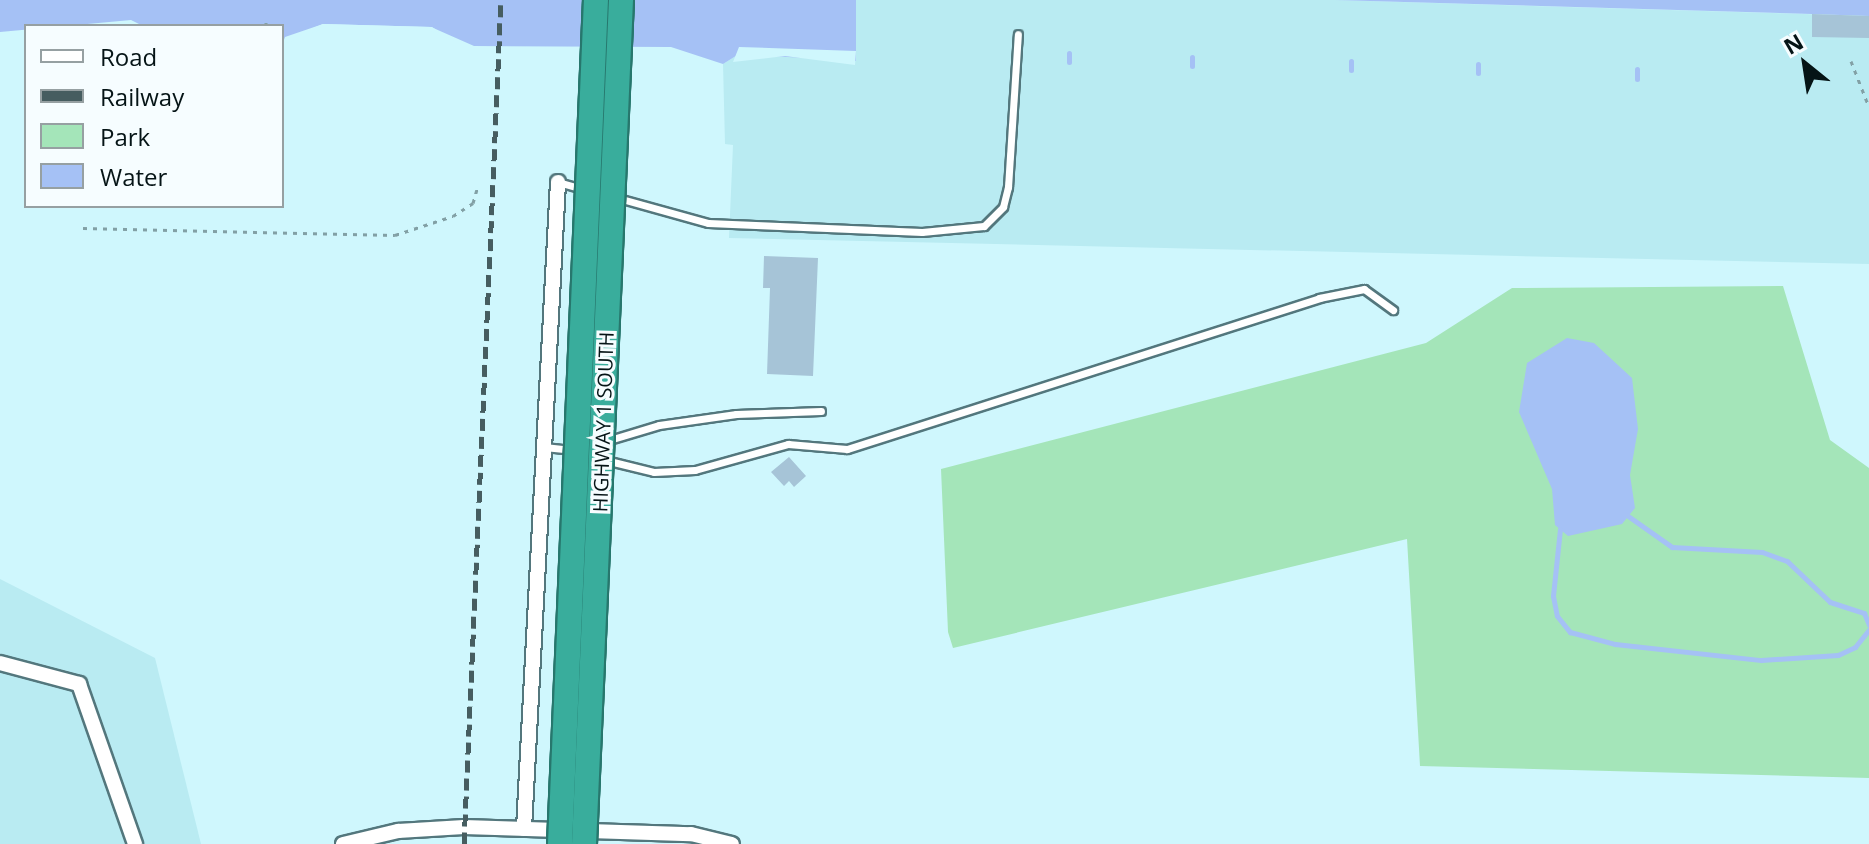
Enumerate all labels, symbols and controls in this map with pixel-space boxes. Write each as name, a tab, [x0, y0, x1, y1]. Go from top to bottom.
legend	[24, 24, 284, 208]
north arrow	[1765, 24, 1845, 104]
text: N	[1778, 26, 1808, 61]
text: Road	[100, 40, 157, 73]
text: Railway	[100, 80, 184, 113]
text: Park	[100, 120, 150, 153]
text: Water	[100, 160, 167, 193]
street label: HIGHWAY 1 SOUTH	[588, 331, 618, 513]

